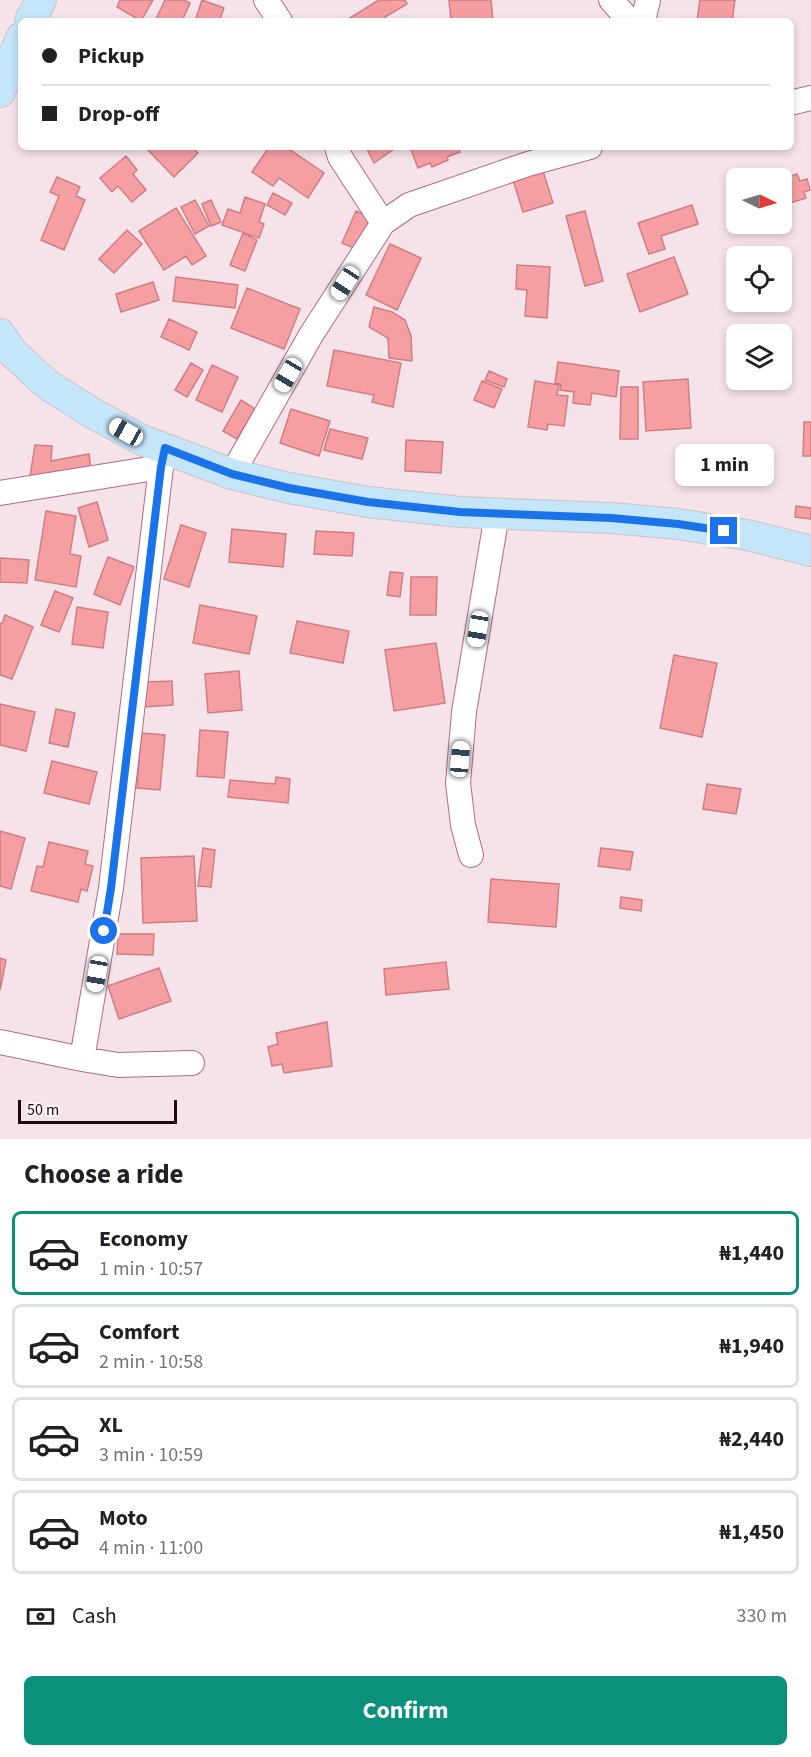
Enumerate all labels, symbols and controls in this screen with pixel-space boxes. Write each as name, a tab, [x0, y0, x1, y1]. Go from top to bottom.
text: Pickup	[78, 40, 144, 72]
text: Drop-off	[78, 98, 159, 130]
north arrow	[726, 168, 792, 234]
map controls	[726, 168, 792, 390]
button: locate	[726, 246, 792, 312]
car	[328, 263, 362, 303]
button: layers	[726, 324, 792, 390]
car	[271, 355, 305, 395]
car	[106, 415, 146, 449]
callout: 1 min	[674, 444, 774, 486]
text: 1 min	[700, 451, 749, 479]
route end	[710, 517, 737, 544]
car	[466, 610, 490, 648]
car	[449, 740, 471, 778]
route start	[90, 917, 117, 944]
car	[85, 955, 109, 993]
scale bar	[18, 1097, 177, 1124]
text: 50 m	[27, 1099, 59, 1121]
text: Choose a ride	[24, 1155, 184, 1194]
text: Economy	[99, 1223, 188, 1255]
icon: car	[27, 1226, 81, 1280]
text: ₦1,440	[719, 1237, 784, 1269]
text: 1 min · 10:57	[99, 1255, 203, 1283]
text: Comfort	[99, 1316, 180, 1348]
icon: car	[27, 1319, 81, 1373]
text: ₦1,940	[719, 1330, 784, 1362]
text: 2 min · 10:58	[99, 1348, 203, 1376]
text: XL	[99, 1409, 123, 1441]
icon: car	[27, 1412, 81, 1466]
text: ₦2,440	[719, 1423, 784, 1455]
text: 3 min · 10:59	[99, 1441, 203, 1469]
text: Moto	[99, 1502, 148, 1534]
icon: car	[27, 1505, 81, 1559]
text: ₦1,450	[719, 1516, 784, 1548]
text: 4 min · 11:00	[99, 1534, 203, 1562]
icon: cash	[24, 1600, 57, 1633]
text: Cash	[72, 1600, 117, 1632]
text: 330 m	[737, 1602, 787, 1630]
button: Confirm	[24, 1676, 787, 1745]

